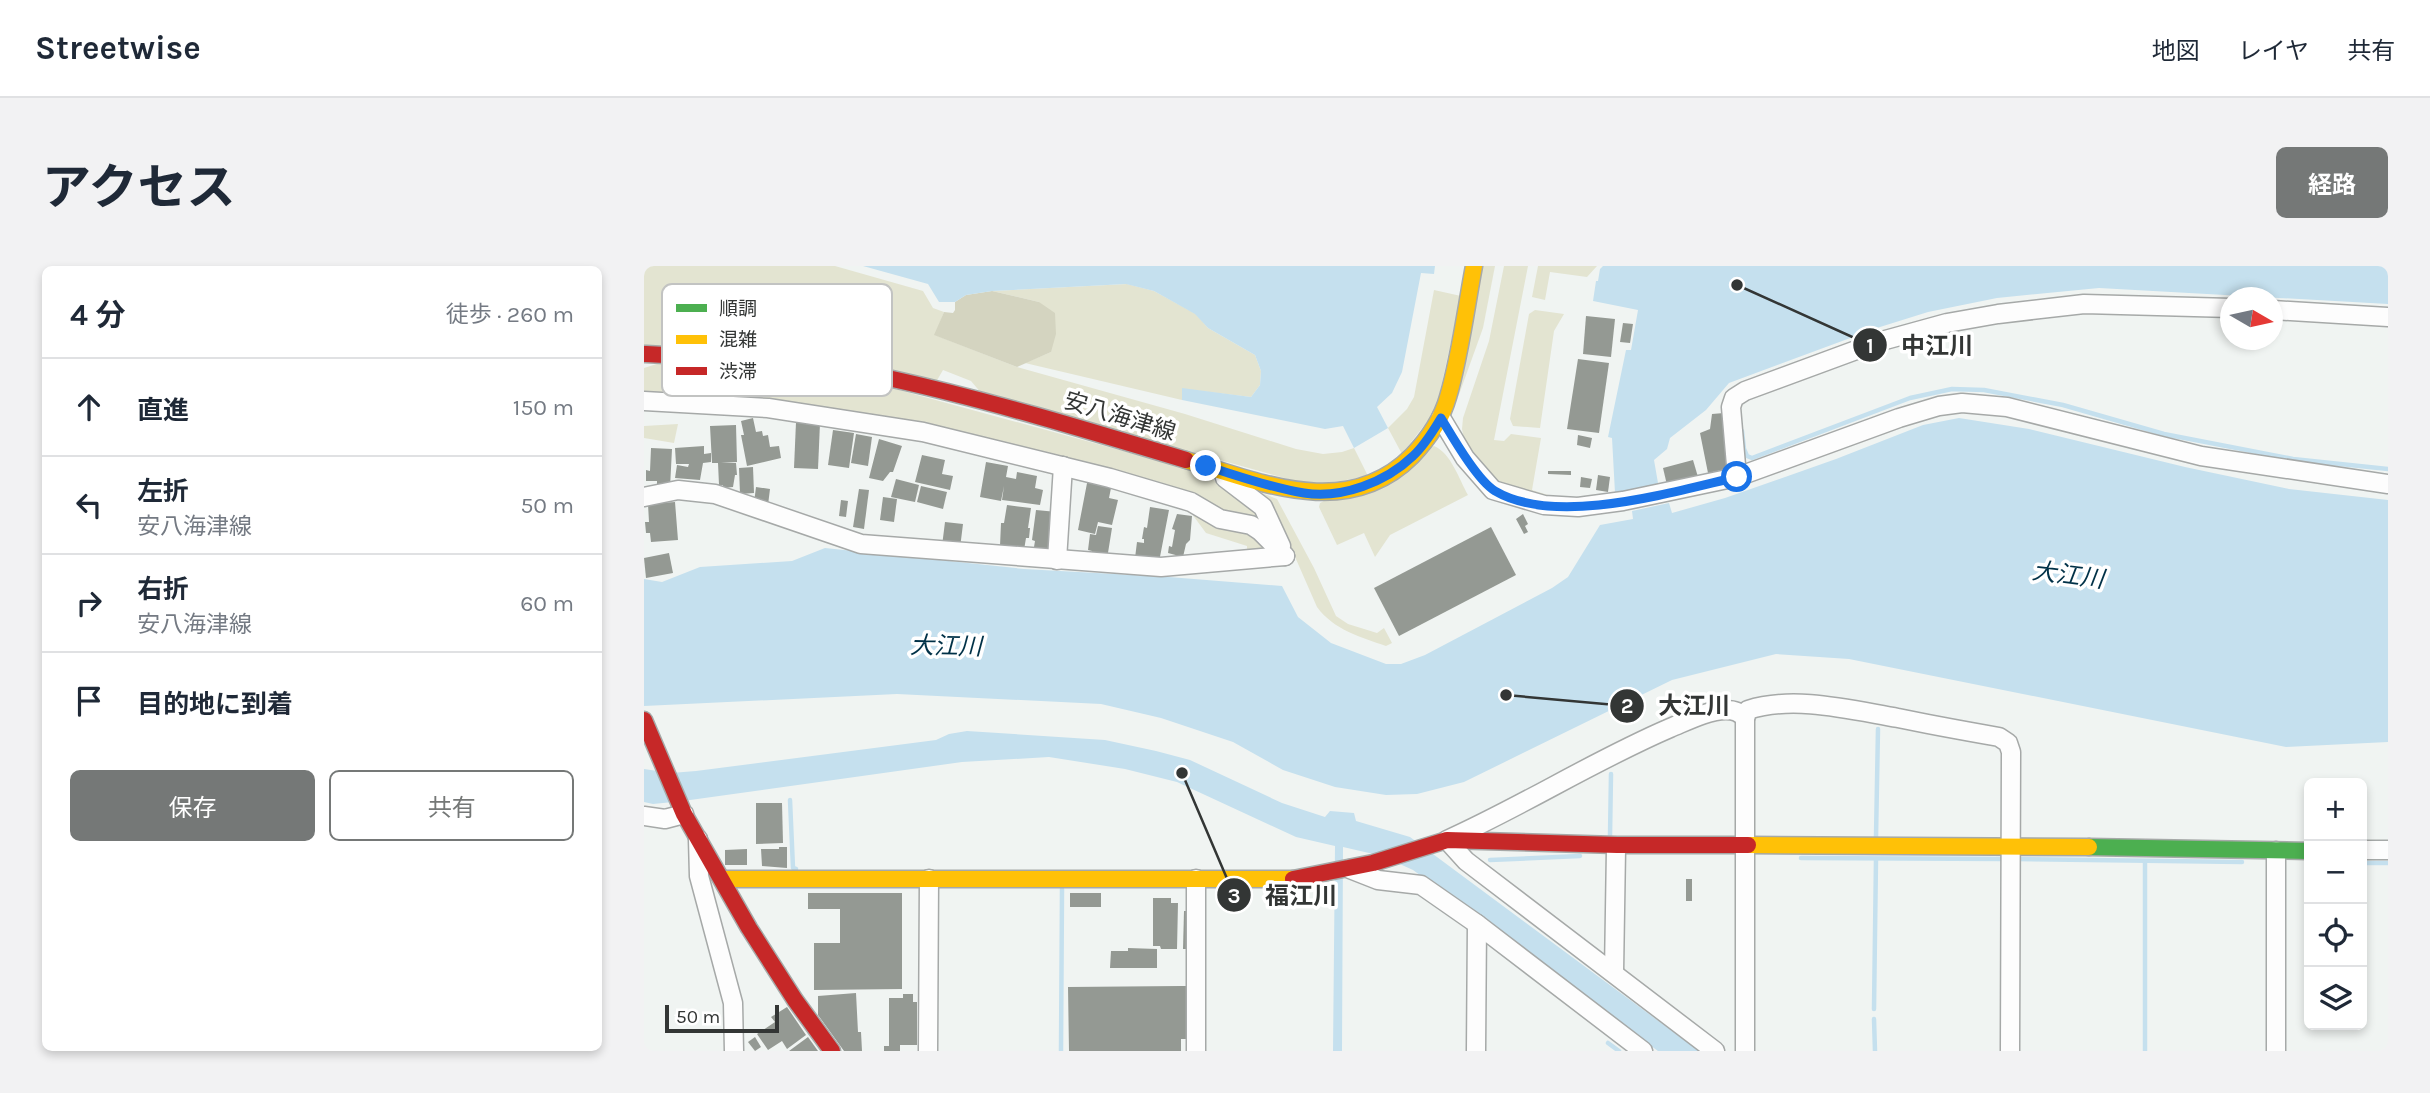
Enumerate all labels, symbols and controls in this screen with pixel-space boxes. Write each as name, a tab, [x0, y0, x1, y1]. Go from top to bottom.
text: Streetwise	[35, 29, 201, 67]
text: 地図	[2152, 37, 2200, 65]
text: レイヤ	[2238, 37, 2309, 65]
text: 共有	[2347, 37, 2395, 65]
button: 経路	[2276, 147, 2388, 218]
text: アクセス	[42, 159, 236, 216]
legend	[662, 284, 892, 396]
north arrow	[2220, 287, 2283, 350]
text: 4 分	[70, 297, 125, 333]
text: 順調	[719, 298, 757, 320]
text: 徒歩 · 260 m	[446, 301, 574, 328]
callout: 中江川	[1852, 323, 1987, 368]
text: 混雑	[719, 329, 757, 351]
text: 中江川	[1901, 332, 1973, 360]
text: 1	[1866, 334, 1874, 358]
text: 渋滞	[719, 361, 757, 383]
street label: 安八海津線	[1061, 387, 1179, 446]
icon: ahead	[70, 388, 108, 426]
text: 150 m	[513, 394, 574, 421]
text: 直進	[137, 395, 189, 426]
route end	[1190, 450, 1221, 481]
route start	[1721, 461, 1752, 492]
text: 左折	[137, 476, 189, 507]
icon: left	[70, 486, 108, 524]
text: 50 m	[520, 492, 574, 519]
text: 安八海津線	[137, 513, 252, 540]
water label: 大江川	[2031, 557, 2108, 594]
text: 右折	[137, 574, 189, 605]
icon: right	[70, 584, 108, 622]
text: 60 m	[520, 590, 574, 617]
text: 安八海津線	[137, 611, 252, 638]
water label: 大江川	[910, 631, 985, 661]
icon: arrive	[70, 682, 108, 720]
callout: 大江川	[1609, 684, 1744, 729]
text: 目的地に到着	[137, 689, 293, 720]
text: 大江川	[1658, 692, 1730, 720]
text: 2	[1621, 694, 1633, 718]
button: 保存	[70, 770, 315, 841]
button: 共有	[329, 770, 574, 841]
map controls	[2304, 778, 2367, 1030]
button: +	[2304, 778, 2367, 841]
button: −	[2304, 841, 2367, 904]
callout: 福江川	[1216, 873, 1351, 918]
text: 福江川	[1265, 882, 1337, 910]
text: 3	[1227, 884, 1241, 908]
button: locate	[2304, 904, 2367, 967]
button: layers	[2304, 967, 2367, 1030]
scale bar	[665, 1002, 779, 1034]
text: 50 m	[676, 1006, 720, 1028]

